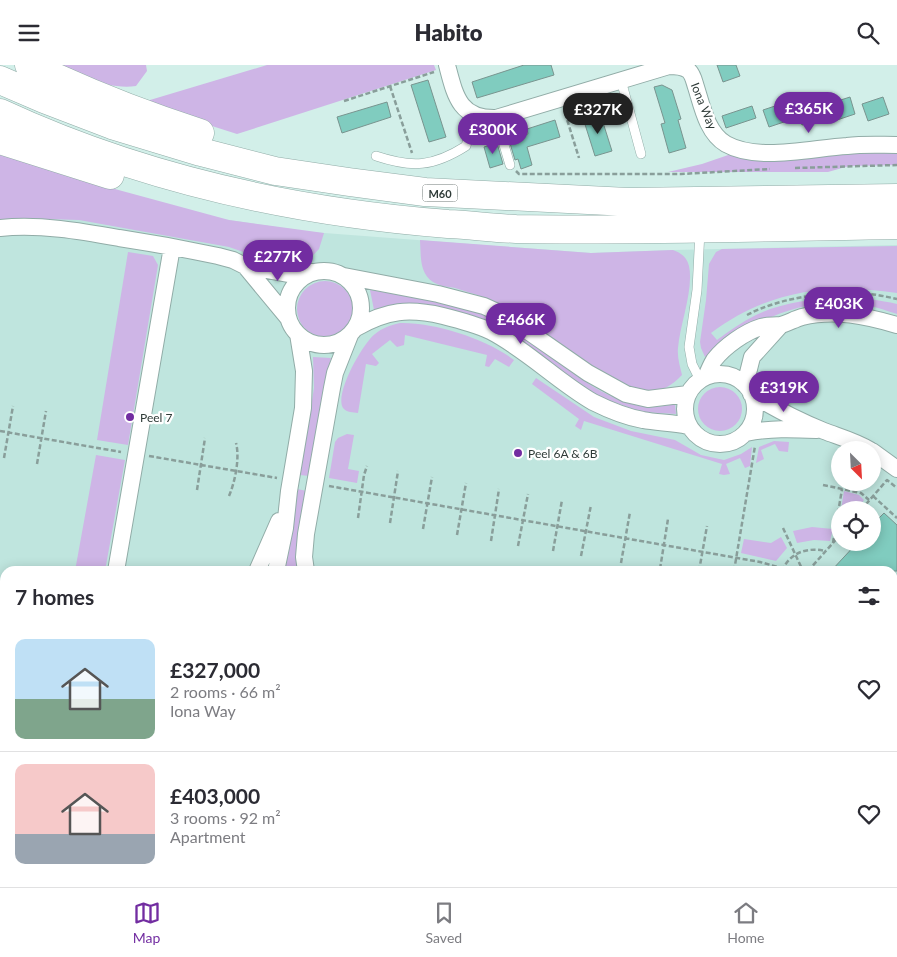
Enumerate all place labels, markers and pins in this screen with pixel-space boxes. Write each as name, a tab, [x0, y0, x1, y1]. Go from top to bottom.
pin: £365K	[774, 92, 844, 134]
pin: £327K	[563, 93, 633, 135]
pin: £300K	[458, 113, 528, 155]
pin: £277K	[243, 239, 313, 282]
pin: £403K	[804, 287, 874, 329]
pin: £466K	[486, 303, 556, 345]
pin: £319K	[749, 371, 819, 413]
place label: Peel 7	[140, 410, 172, 425]
marker: Peel 7	[124, 411, 136, 423]
place label: Peel 6A & 6B	[528, 446, 598, 461]
marker: Peel 6A & 6B	[512, 447, 524, 459]

